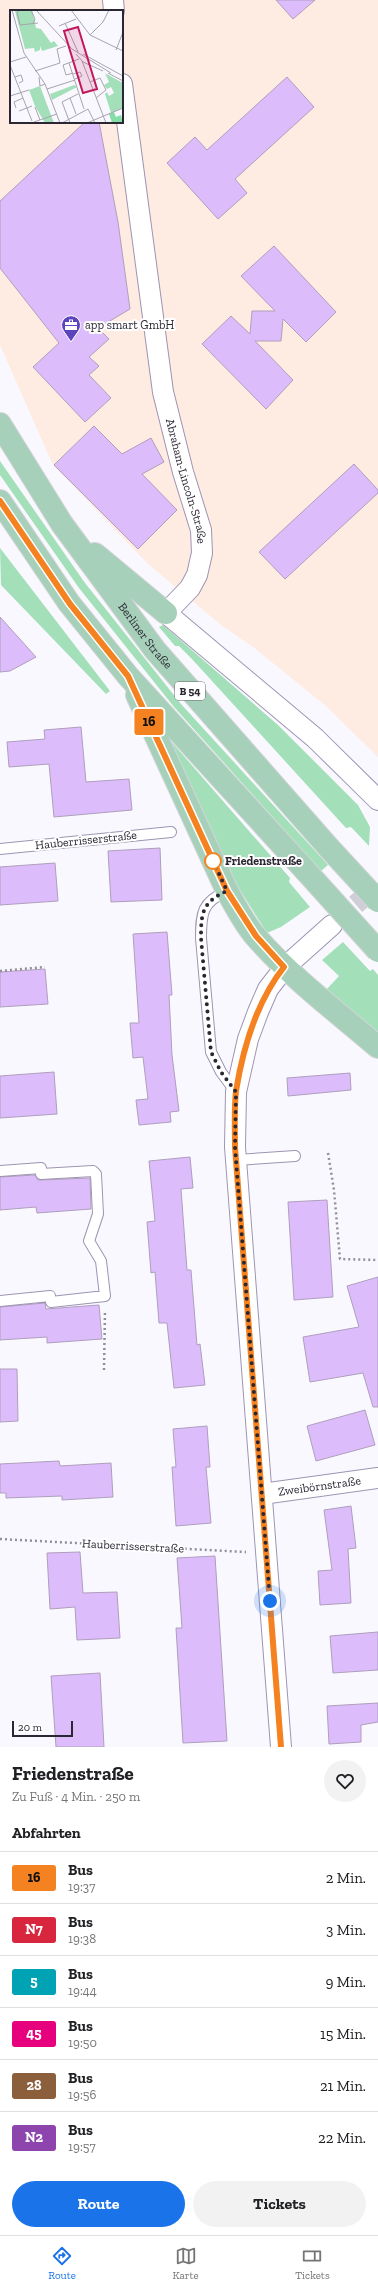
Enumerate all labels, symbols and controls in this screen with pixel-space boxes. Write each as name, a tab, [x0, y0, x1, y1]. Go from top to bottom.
inset map	[10, 10, 123, 123]
office icon: app smart GmbH	[60, 314, 82, 342]
place label: app smart GmbH	[85, 318, 174, 332]
street label: Abraham-Lincoln-Straße	[163, 417, 209, 544]
street label: Berliner Straße	[115, 600, 175, 672]
road number: B 54	[175, 682, 205, 700]
line badge: 16	[131, 709, 167, 735]
text: 16	[142, 713, 156, 730]
street label: Hauberrisserstraße	[34, 828, 138, 852]
marker: Friedenstraße	[204, 852, 222, 870]
place label: Friedenstraße	[225, 854, 302, 868]
street label: Zweibörnstraße	[277, 1473, 362, 1499]
street label: Hauberrisserstraße	[82, 1536, 185, 1556]
your location	[260, 1591, 280, 1611]
scale bar	[12, 1719, 73, 1738]
text: 20 m	[18, 1721, 42, 1734]
button: heart	[324, 1760, 366, 1802]
text: Friedenstraße	[12, 1762, 134, 1785]
text: Zu Fuß · 4 Min. · 250 m	[12, 1789, 140, 1804]
text: Abfahrten	[12, 1824, 81, 1842]
text: Bus	[68, 1861, 93, 1879]
text: 16	[27, 1869, 41, 1886]
text: 2 Min.	[326, 1869, 366, 1887]
text: 19:37	[68, 1879, 95, 1894]
text: Bus	[68, 1913, 93, 1931]
text: N7	[25, 1921, 43, 1938]
text: 3 Min.	[326, 1921, 366, 1939]
text: 19:38	[68, 1931, 96, 1946]
text: Bus	[68, 1965, 93, 1983]
text: 5	[30, 1973, 38, 1990]
text: 9 Min.	[325, 1973, 366, 1991]
text: 19:44	[68, 1983, 97, 1998]
text: Bus	[68, 2017, 93, 2035]
text: 45	[26, 2025, 42, 2042]
text: 15 Min.	[320, 2025, 366, 2043]
text: 19:50	[68, 2035, 97, 2050]
text: Bus	[68, 2069, 93, 2087]
text: 28	[26, 2077, 42, 2094]
text: 21 Min.	[320, 2077, 366, 2095]
text: 19:56	[68, 2087, 96, 2102]
text: Bus	[68, 2121, 93, 2139]
text: N2	[25, 2129, 43, 2146]
text: 22 Min.	[318, 2129, 366, 2147]
text: 19:57	[68, 2139, 96, 2154]
button: Route	[12, 2181, 185, 2227]
button: Tickets	[193, 2181, 366, 2227]
tab: Route	[48, 2245, 76, 2282]
tab: Karte	[172, 2245, 199, 2282]
tab: Tickets	[295, 2245, 330, 2282]

